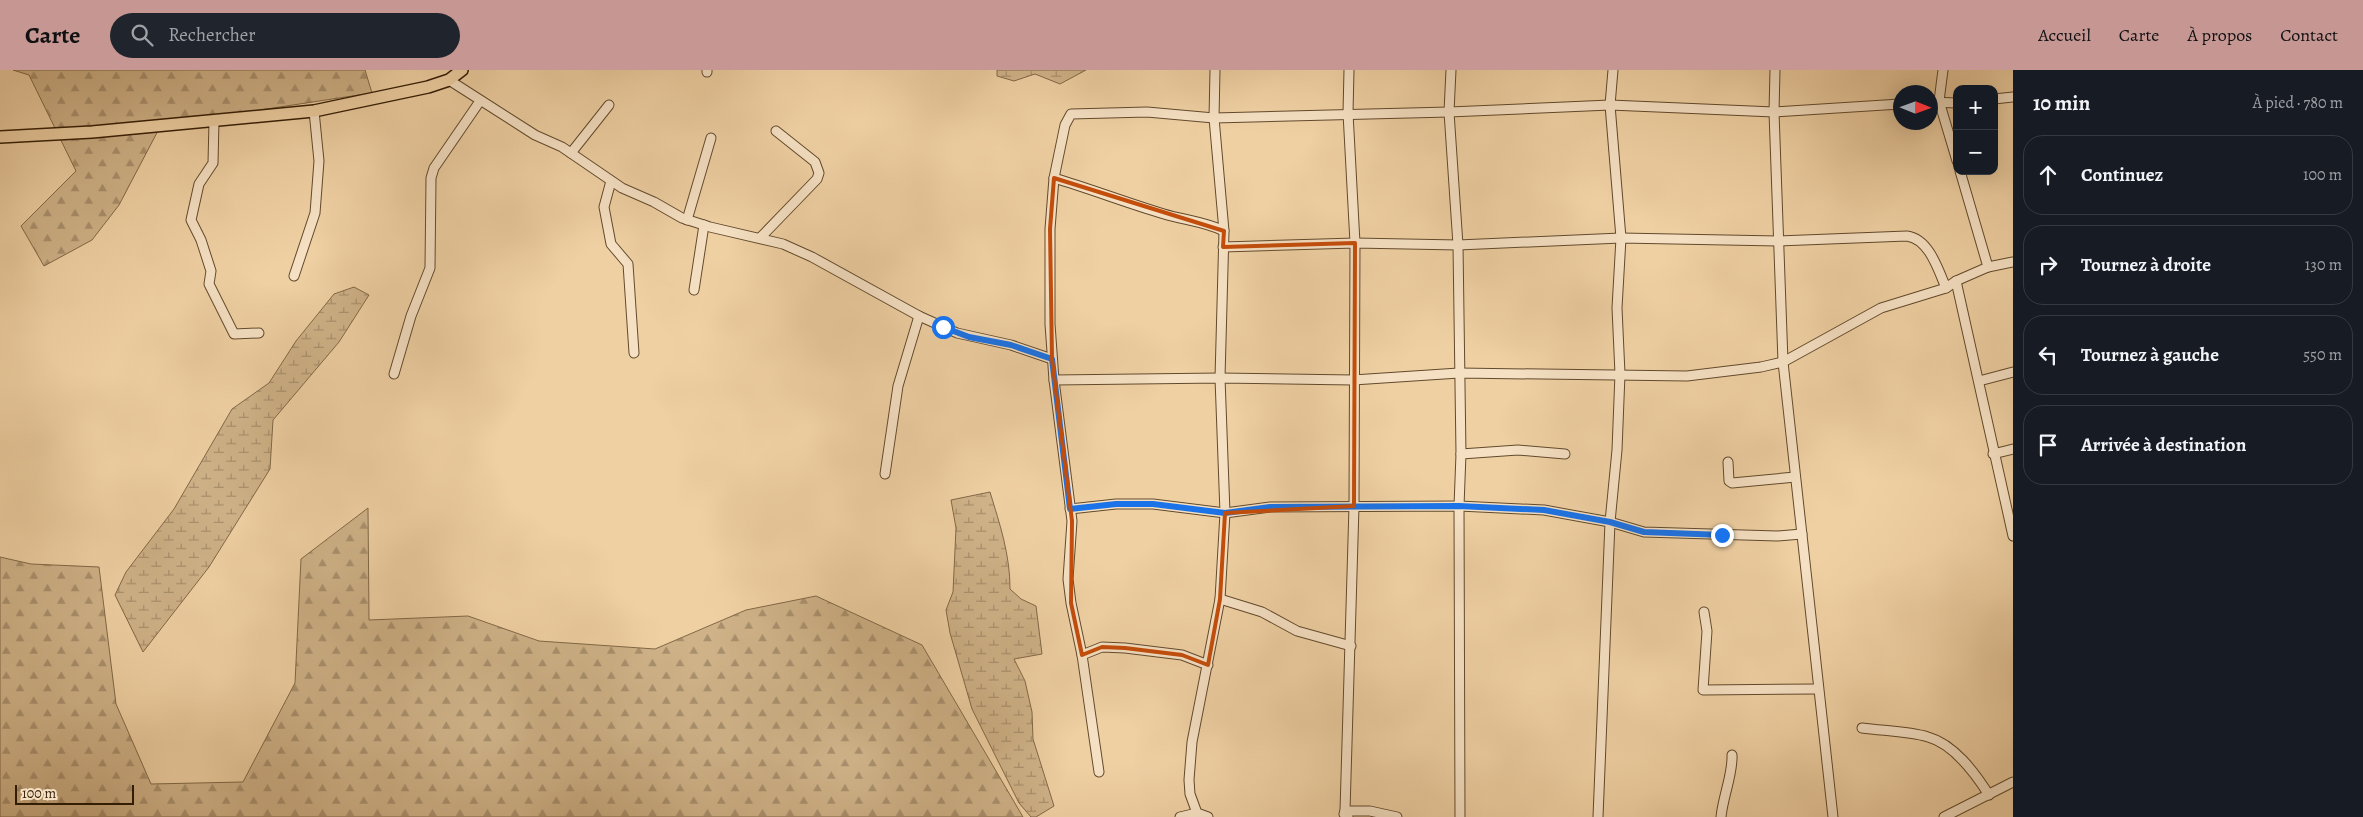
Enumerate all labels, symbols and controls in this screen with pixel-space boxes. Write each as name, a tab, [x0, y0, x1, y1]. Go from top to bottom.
search box	[110, 13, 460, 58]
text: Carte	[25, 19, 80, 51]
icon: search	[128, 21, 156, 49]
text: Rechercher	[168, 22, 256, 48]
text: Accueil	[2038, 23, 2091, 47]
text: Carte	[2119, 23, 2159, 47]
text: À propos	[2187, 23, 2252, 47]
text: Contact	[2280, 23, 2338, 47]
north arrow	[1893, 85, 1938, 130]
map controls	[1953, 85, 1998, 175]
button: +	[1953, 85, 1998, 130]
text: 10 min	[2033, 89, 2090, 117]
text: À pied · 780 m	[2253, 92, 2343, 114]
button: −	[1953, 130, 1998, 175]
icon: ahead	[2034, 161, 2062, 189]
text: Continuez	[2081, 162, 2163, 188]
text: 100 m	[2303, 164, 2342, 186]
icon: right	[2034, 251, 2062, 279]
text: Tournez à droite	[2081, 252, 2211, 278]
text: 130 m	[2305, 254, 2342, 276]
route start	[932, 316, 955, 339]
icon: left	[2034, 341, 2062, 369]
text: Tournez à gauche	[2081, 342, 2219, 368]
text: 550 m	[2303, 344, 2342, 366]
icon: arrive	[2034, 431, 2062, 459]
text: Arrivée à destination	[2081, 432, 2246, 458]
route end	[1711, 524, 1734, 547]
scale bar	[15, 782, 134, 805]
text: 100 m	[22, 784, 56, 803]

